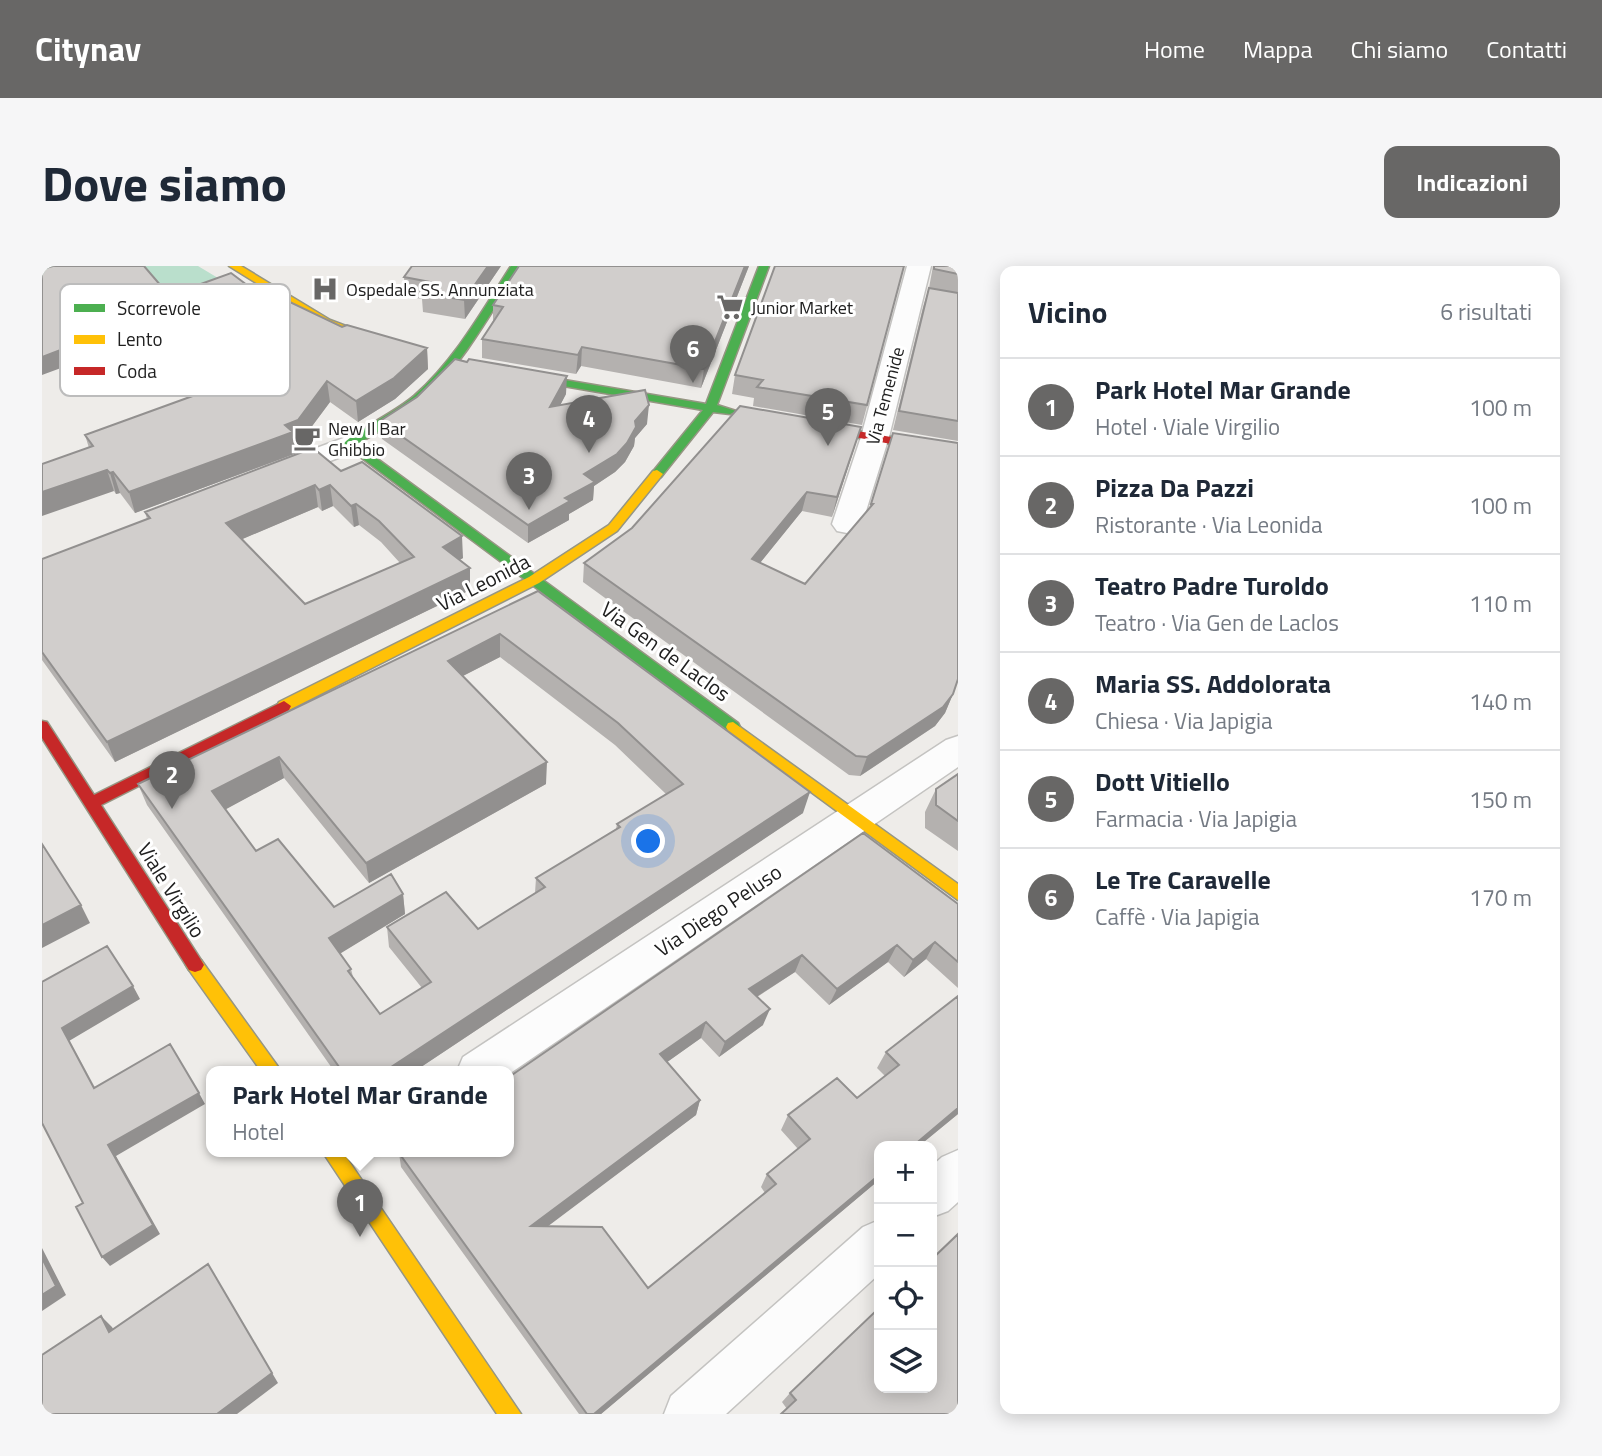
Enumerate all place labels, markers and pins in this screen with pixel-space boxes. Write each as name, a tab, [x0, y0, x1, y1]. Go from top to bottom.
hospital icon: Ospedale SS. Annunziata	[310, 274, 340, 304]
place label: Ospedale SS. Annunziata	[346, 276, 534, 303]
supermarket icon: Junior Market	[715, 292, 745, 322]
place label: Junior Market	[751, 294, 854, 321]
pin: 6	[670, 325, 716, 383]
pin: 5	[805, 388, 851, 446]
pin: 4	[566, 395, 612, 453]
place label: New Il Bar Ghibbio	[328, 415, 406, 463]
cafe icon: New Il Bar Ghibbio	[292, 423, 322, 453]
pin: 3	[506, 452, 552, 510]
pin: 2	[149, 751, 195, 809]
pin: 1	[337, 1179, 383, 1237]

